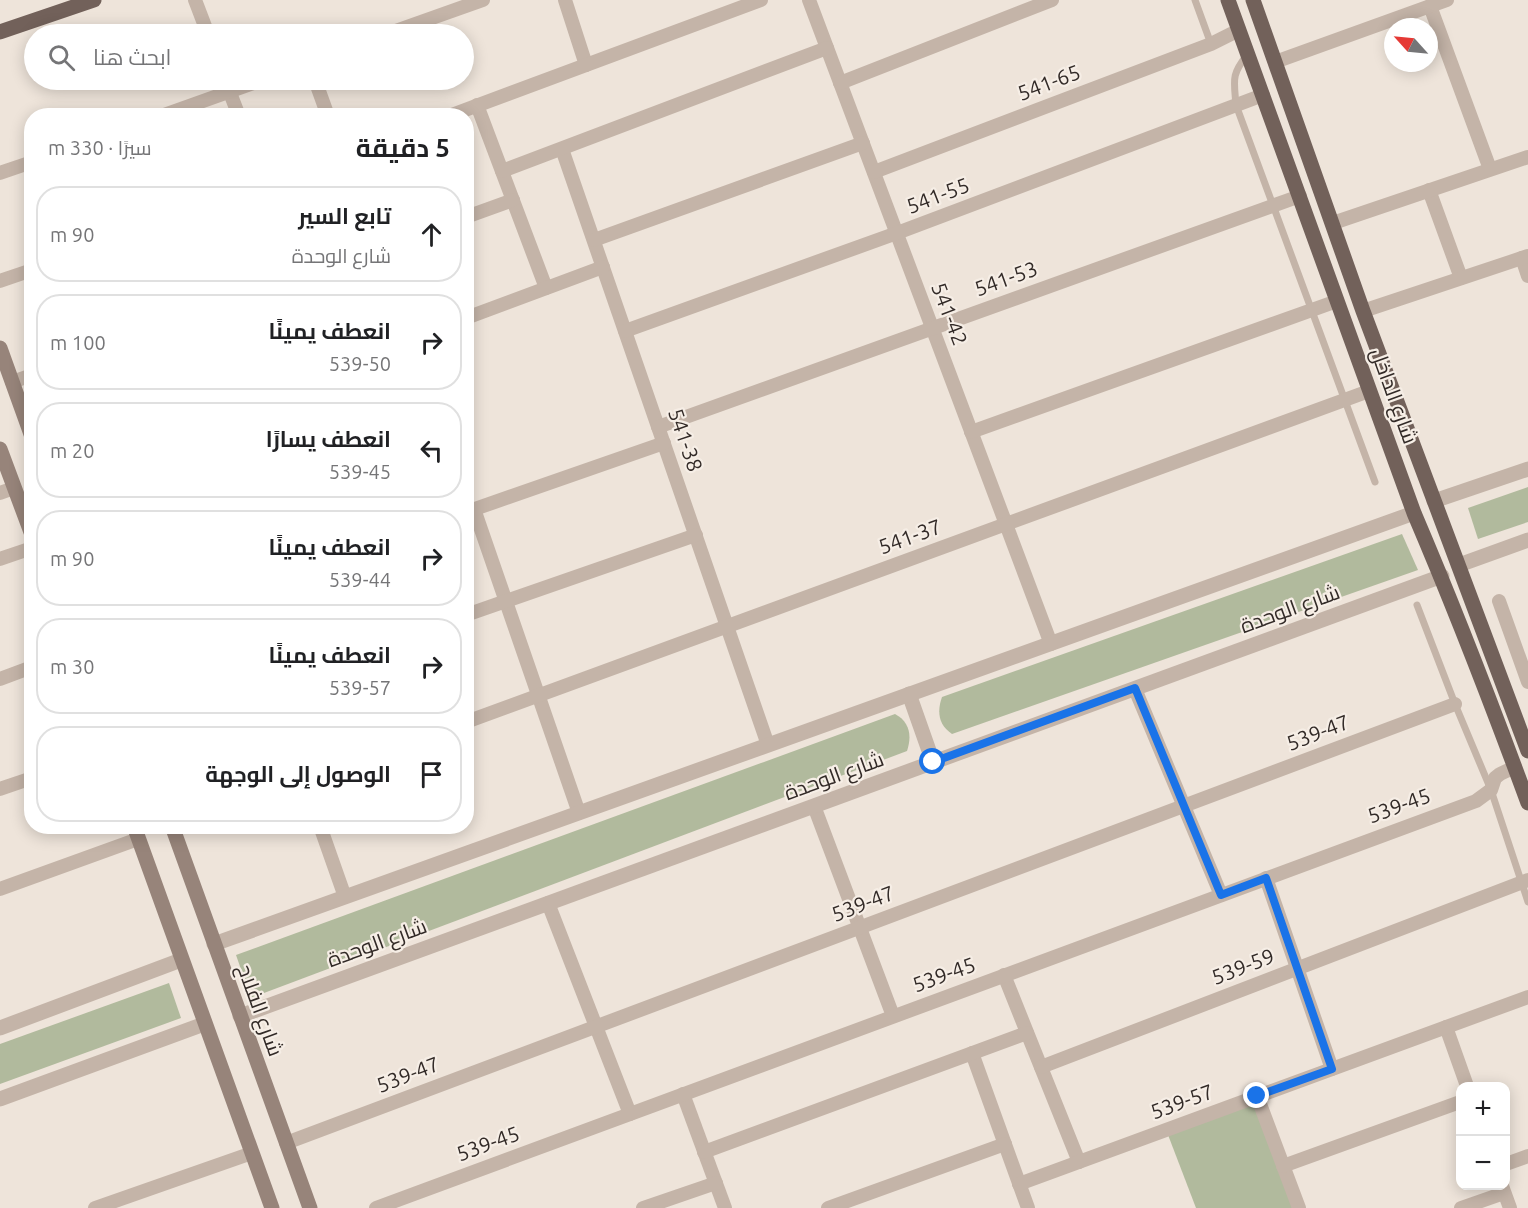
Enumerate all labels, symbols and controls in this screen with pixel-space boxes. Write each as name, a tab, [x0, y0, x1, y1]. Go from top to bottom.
north arrow	[1384, 18, 1438, 72]
search box	[24, 24, 474, 90]
icon: search	[45, 41, 78, 74]
text: ابحث هنا	[93, 44, 172, 69]
street label: 541-65	[1014, 59, 1083, 105]
text: 5 دقيقة	[356, 133, 450, 162]
text: سيرًا · 330 m	[48, 136, 152, 159]
street label: 541-55	[903, 172, 972, 218]
text: تابع السير	[298, 203, 391, 228]
icon: ahead	[415, 218, 448, 251]
text: 90 m	[50, 223, 94, 246]
text: شارع الوحدة	[292, 244, 391, 267]
street label: 541-53	[971, 256, 1040, 301]
street label: 541-42	[927, 279, 973, 348]
text: انعطف يمينًا	[269, 318, 391, 343]
icon: right	[415, 326, 448, 359]
text: 100 m	[50, 331, 106, 354]
street label: شارع الداخل	[1364, 345, 1423, 448]
text: 539-50	[329, 352, 391, 375]
street label: 541-38	[664, 405, 708, 474]
text: انعطف يسارًا	[266, 426, 391, 451]
icon: left	[415, 434, 448, 467]
text: 20 m	[50, 439, 94, 462]
text: 539-45	[329, 460, 391, 483]
street label: 541-37	[875, 514, 944, 559]
text: انعطف يمينًا	[269, 534, 391, 559]
icon: right	[415, 542, 448, 575]
text: 90 m	[50, 547, 94, 570]
text: 539-44	[329, 568, 391, 591]
street label: شارع الوحدة	[1237, 579, 1344, 640]
text: انعطف يمينًا	[269, 642, 391, 667]
icon: right	[415, 650, 448, 683]
text: 30 m	[50, 655, 94, 678]
text: 539-57	[329, 676, 391, 699]
street label: 539-47	[1283, 709, 1352, 755]
street label: شارع الوحدة	[781, 746, 888, 807]
route start	[919, 748, 945, 774]
icon: arrive	[415, 758, 448, 791]
text: الوصول إلى الوجهة	[205, 761, 391, 786]
street label: 539-45	[1364, 783, 1433, 828]
street label: 539-47	[828, 880, 897, 926]
street label: شارع الوحدة	[324, 913, 431, 974]
street label: 539-59	[1208, 943, 1277, 989]
street label: 539-45	[909, 952, 978, 997]
street label: شارع الفلاح	[230, 960, 289, 1060]
street label: 539-47	[373, 1051, 442, 1097]
street label: 539-57	[1147, 1079, 1216, 1124]
route end	[1243, 1082, 1269, 1108]
map controls	[1456, 1082, 1510, 1190]
button: +	[1456, 1082, 1510, 1136]
street label: 539-45	[453, 1121, 522, 1166]
button: −	[1456, 1136, 1510, 1190]

